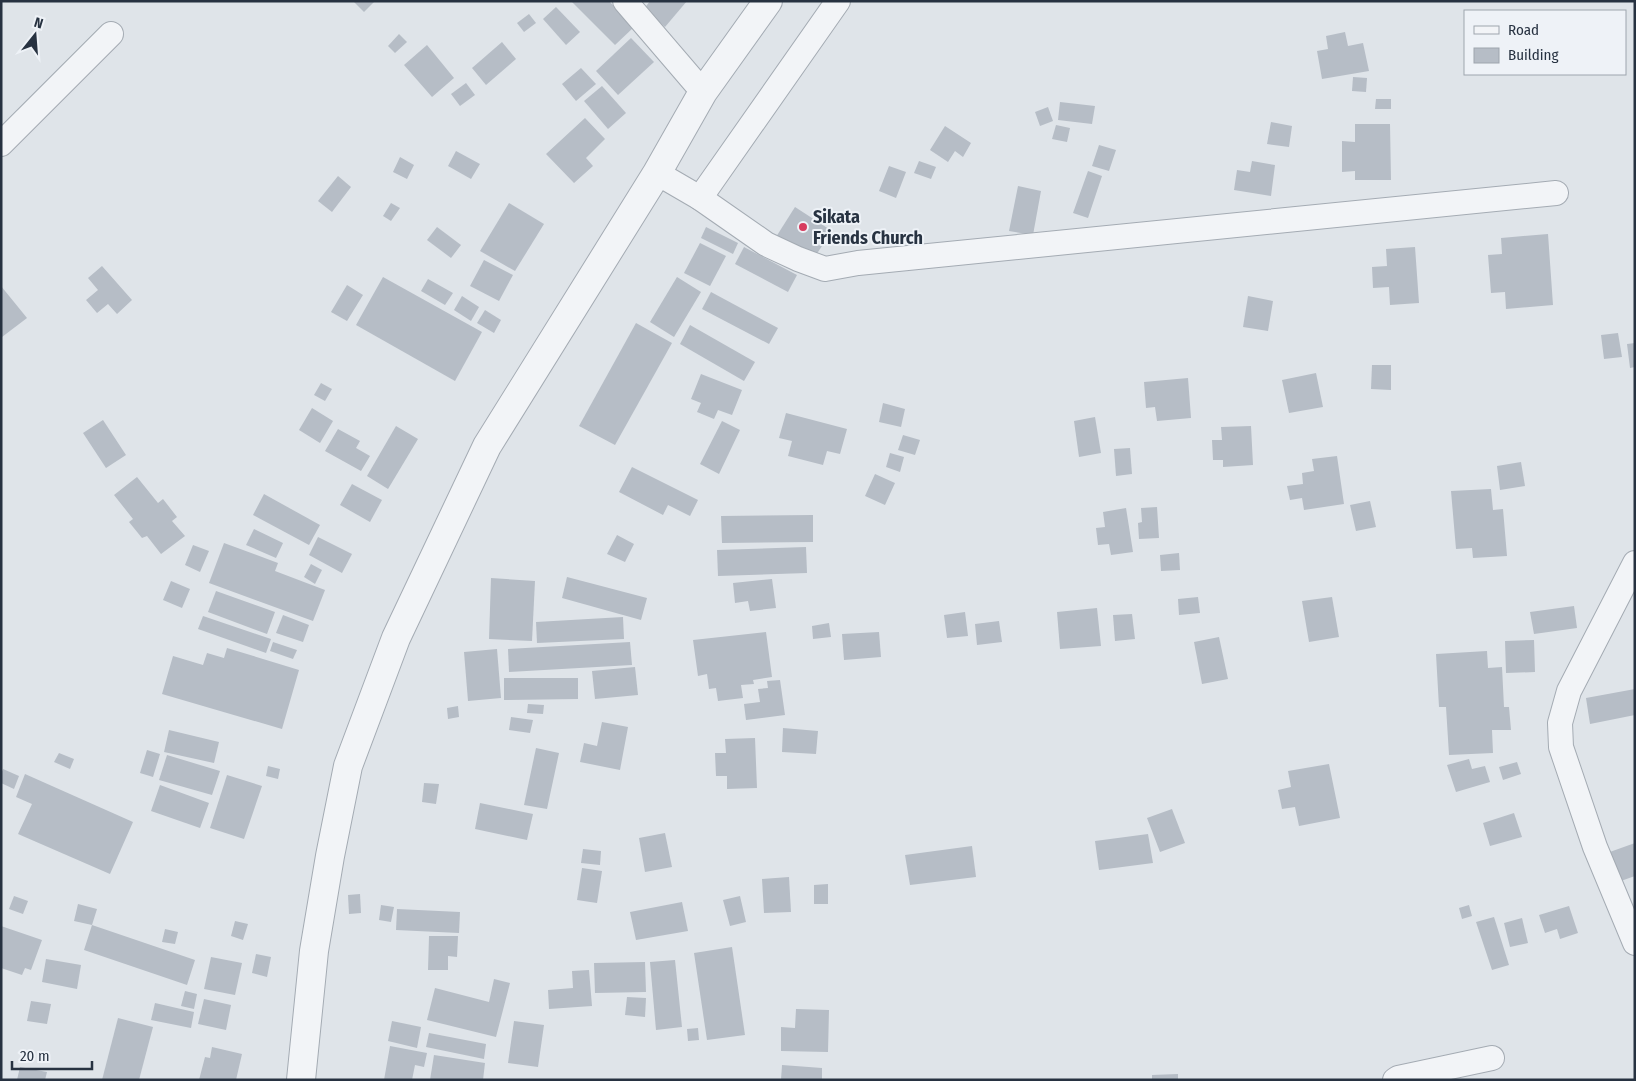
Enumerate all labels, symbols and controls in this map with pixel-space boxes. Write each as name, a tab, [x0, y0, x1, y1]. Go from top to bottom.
north arrow	[10, 10, 60, 60]
legend	[1464, 10, 1626, 75]
text: N	[32, 14, 45, 32]
text: Road	[1508, 21, 1539, 39]
text: Building	[1508, 46, 1559, 64]
place label: Sikata Friends Church	[813, 206, 923, 249]
marker: Sikata Friends Church	[797, 221, 809, 233]
scale bar	[12, 1038, 92, 1070]
text: 20 m	[20, 1047, 50, 1065]

